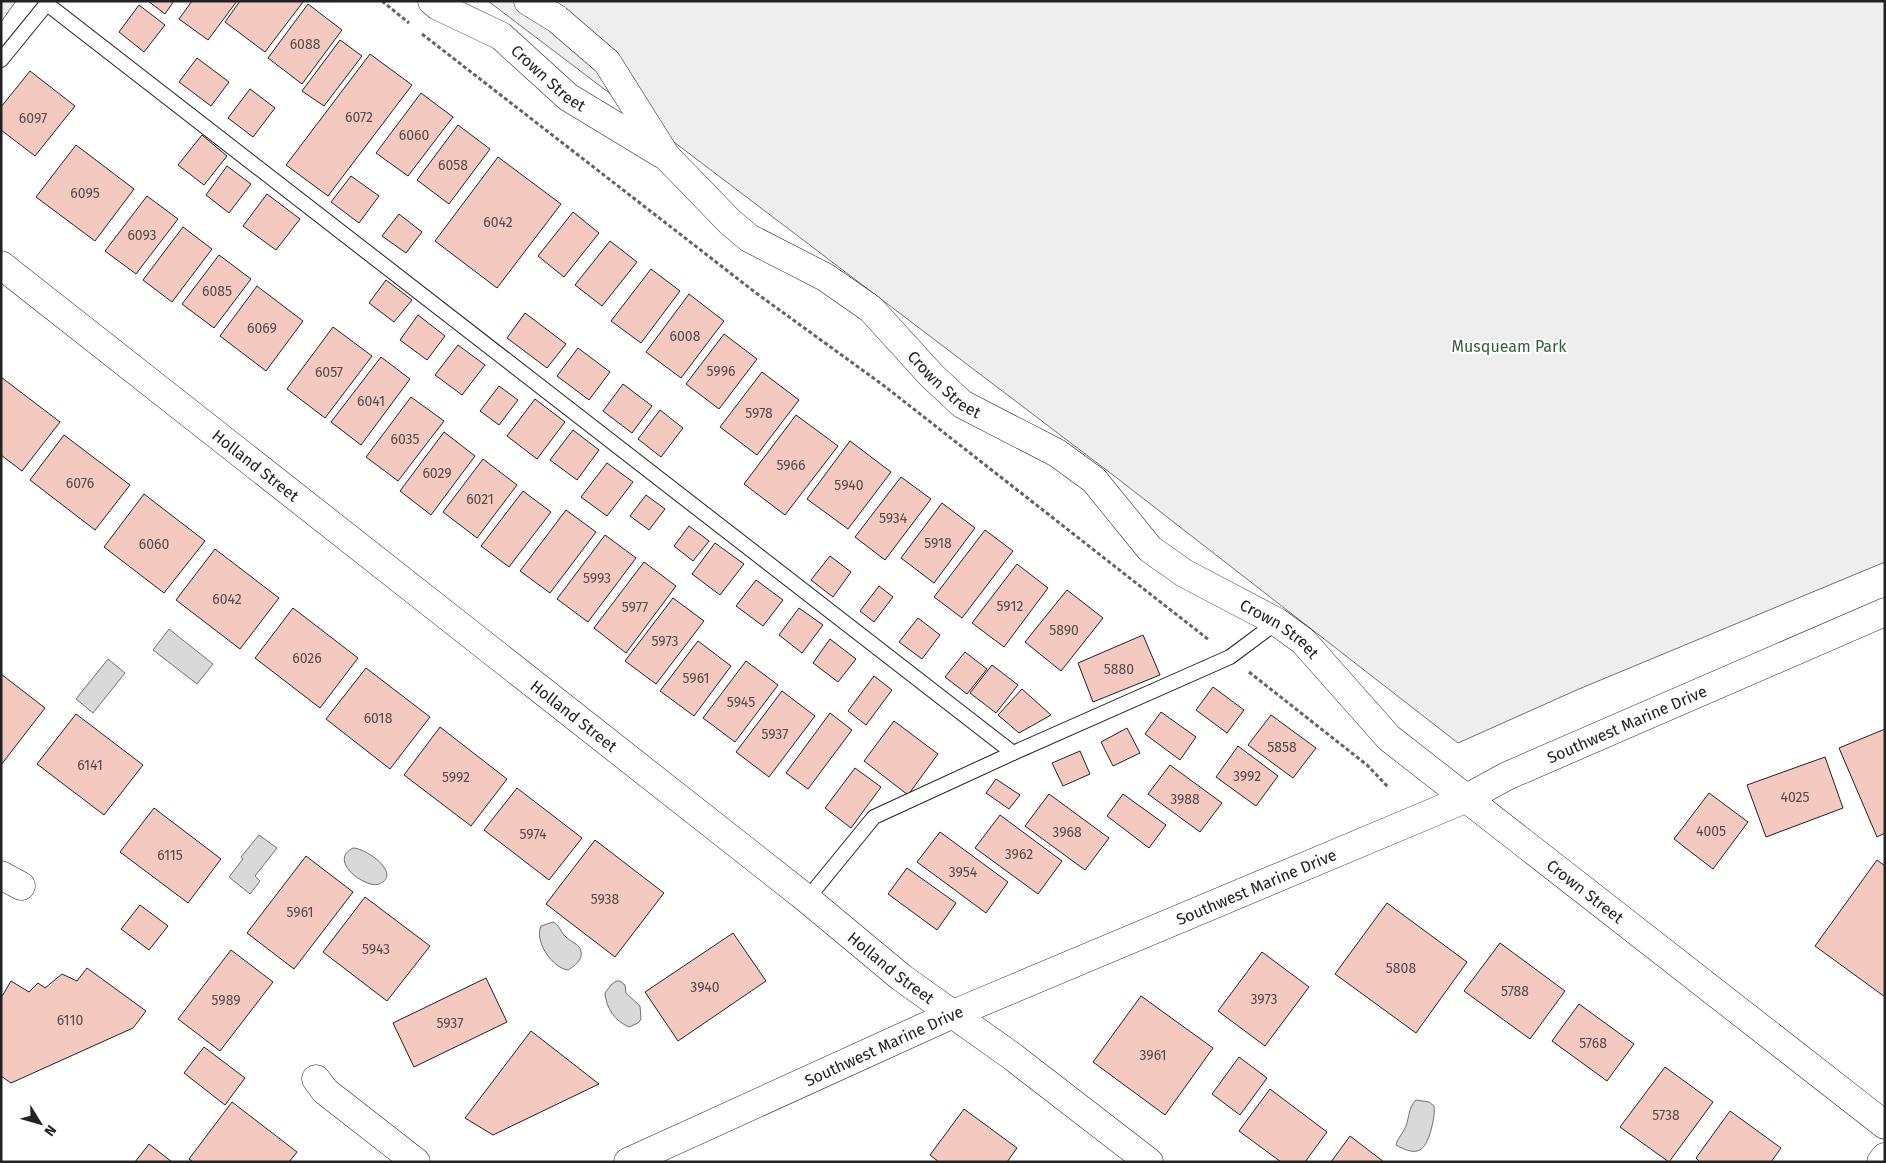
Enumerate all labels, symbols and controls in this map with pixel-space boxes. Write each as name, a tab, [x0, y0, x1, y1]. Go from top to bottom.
house number: 6088	[290, 36, 321, 53]
street label: Crown Street	[507, 41, 589, 115]
house number: 6072	[345, 109, 373, 126]
house number: 6097	[19, 110, 47, 127]
house number: 6060	[399, 127, 429, 144]
house number: 6058	[438, 157, 468, 174]
house number: 6095	[70, 185, 100, 202]
house number: 6042	[483, 214, 513, 231]
house number: 6093	[127, 227, 157, 244]
house number: 6085	[202, 283, 232, 300]
house number: 6069	[247, 320, 277, 337]
house number: 6008	[670, 328, 701, 345]
park label: Musqueam Park	[1452, 337, 1567, 356]
street label: Crown Street	[904, 347, 985, 422]
house number: 5996	[707, 363, 735, 380]
house number: 6057	[315, 364, 343, 381]
house number: 6041	[357, 393, 385, 410]
house number: 5978	[745, 405, 773, 422]
street label: Holland Street	[209, 425, 303, 505]
house number: 6035	[390, 431, 420, 448]
house number: 5966	[776, 457, 806, 474]
house number: 6029	[422, 465, 452, 482]
house number: 6076	[66, 475, 94, 492]
house number: 5940	[834, 477, 864, 494]
house number: 6021	[466, 491, 494, 508]
house number: 5934	[879, 510, 908, 527]
house number: 5918	[924, 535, 952, 552]
house number: 6060	[139, 536, 169, 553]
house number: 5993	[583, 570, 611, 587]
house number: 6042	[212, 591, 242, 608]
street label: Crown Street	[1237, 595, 1323, 662]
house number: 5912	[997, 598, 1023, 615]
house number: 5977	[622, 599, 648, 616]
house number: 5890	[1049, 622, 1079, 639]
house number: 5973	[651, 633, 679, 650]
house number: 6026	[292, 650, 322, 667]
house number: 5880	[1104, 661, 1134, 678]
house number: 5961	[683, 670, 710, 687]
street label: Holland Street	[527, 676, 621, 756]
street label: Southwest Marine Drive	[1544, 681, 1710, 767]
house number: 5945	[727, 694, 755, 711]
house number: 6018	[364, 710, 393, 727]
house number: 5937	[761, 726, 789, 743]
house number: 5858	[1267, 739, 1297, 756]
house number: 6141	[77, 757, 103, 774]
house number: 3992	[1233, 768, 1261, 785]
house number: 5992	[442, 769, 470, 786]
house number: 4025	[1780, 789, 1810, 806]
house number: 3988	[1170, 791, 1200, 808]
house number: 4005	[1696, 823, 1726, 840]
house number: 3968	[1052, 824, 1082, 841]
house number: 5974	[519, 826, 547, 843]
street label: Southwest Marine Drive	[1173, 845, 1339, 929]
house number: 3962	[1005, 846, 1033, 863]
house number: 6115	[157, 847, 183, 864]
street label: Crown Street	[1543, 855, 1628, 927]
house number: 3954	[949, 864, 978, 881]
house number: 5938	[591, 891, 620, 908]
house number: 5961	[287, 904, 314, 921]
street label: Holland Street	[844, 928, 938, 1008]
house number: 5943	[362, 941, 390, 958]
house number: 5808	[1386, 960, 1416, 977]
house number: 3940	[690, 979, 720, 996]
house number: 5788	[1501, 983, 1529, 1000]
house number: 3973	[1250, 991, 1278, 1008]
house number: 5989	[212, 992, 240, 1009]
street label: Southwest Marine Drive	[801, 1001, 966, 1090]
house number: 6110	[57, 1012, 83, 1029]
house number: 5937	[436, 1015, 464, 1032]
house number: 5768	[1579, 1035, 1607, 1052]
house number: 3961	[1139, 1047, 1167, 1064]
north arrow	[15, 1098, 65, 1148]
house number: 5738	[1652, 1107, 1680, 1124]
text: N	[40, 1122, 60, 1139]

